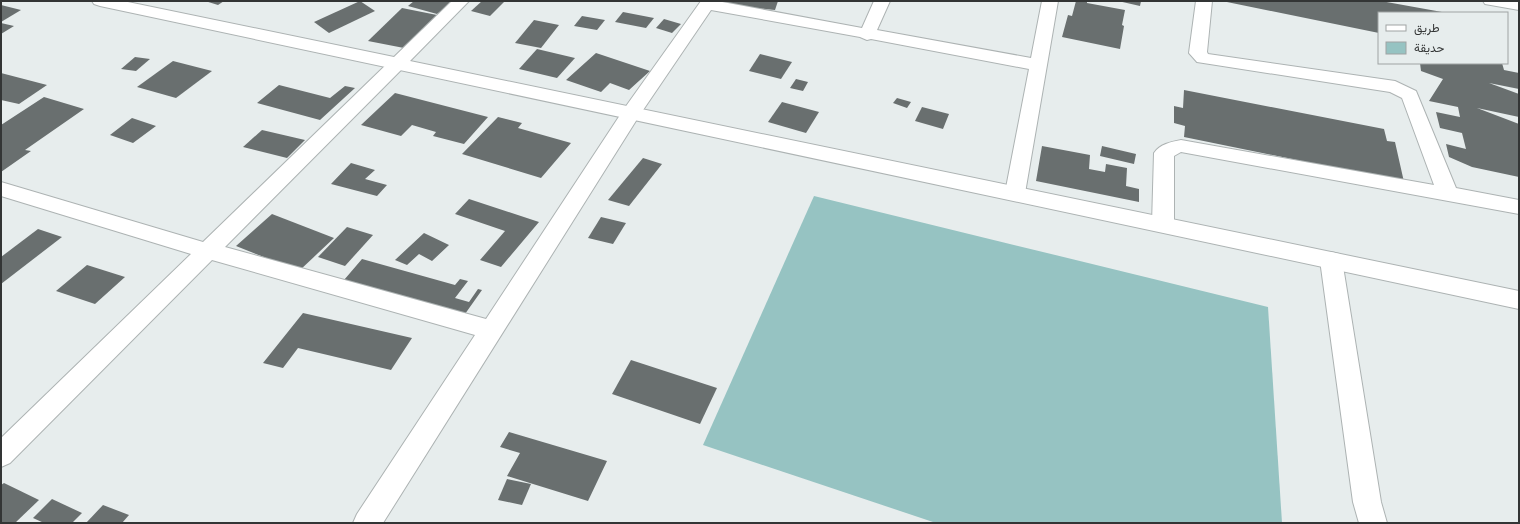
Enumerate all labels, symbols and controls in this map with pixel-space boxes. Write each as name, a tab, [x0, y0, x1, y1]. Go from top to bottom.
legend	[1378, 12, 1508, 64]
text: طريق	[1414, 21, 1440, 36]
text: حديقة	[1414, 41, 1444, 55]

